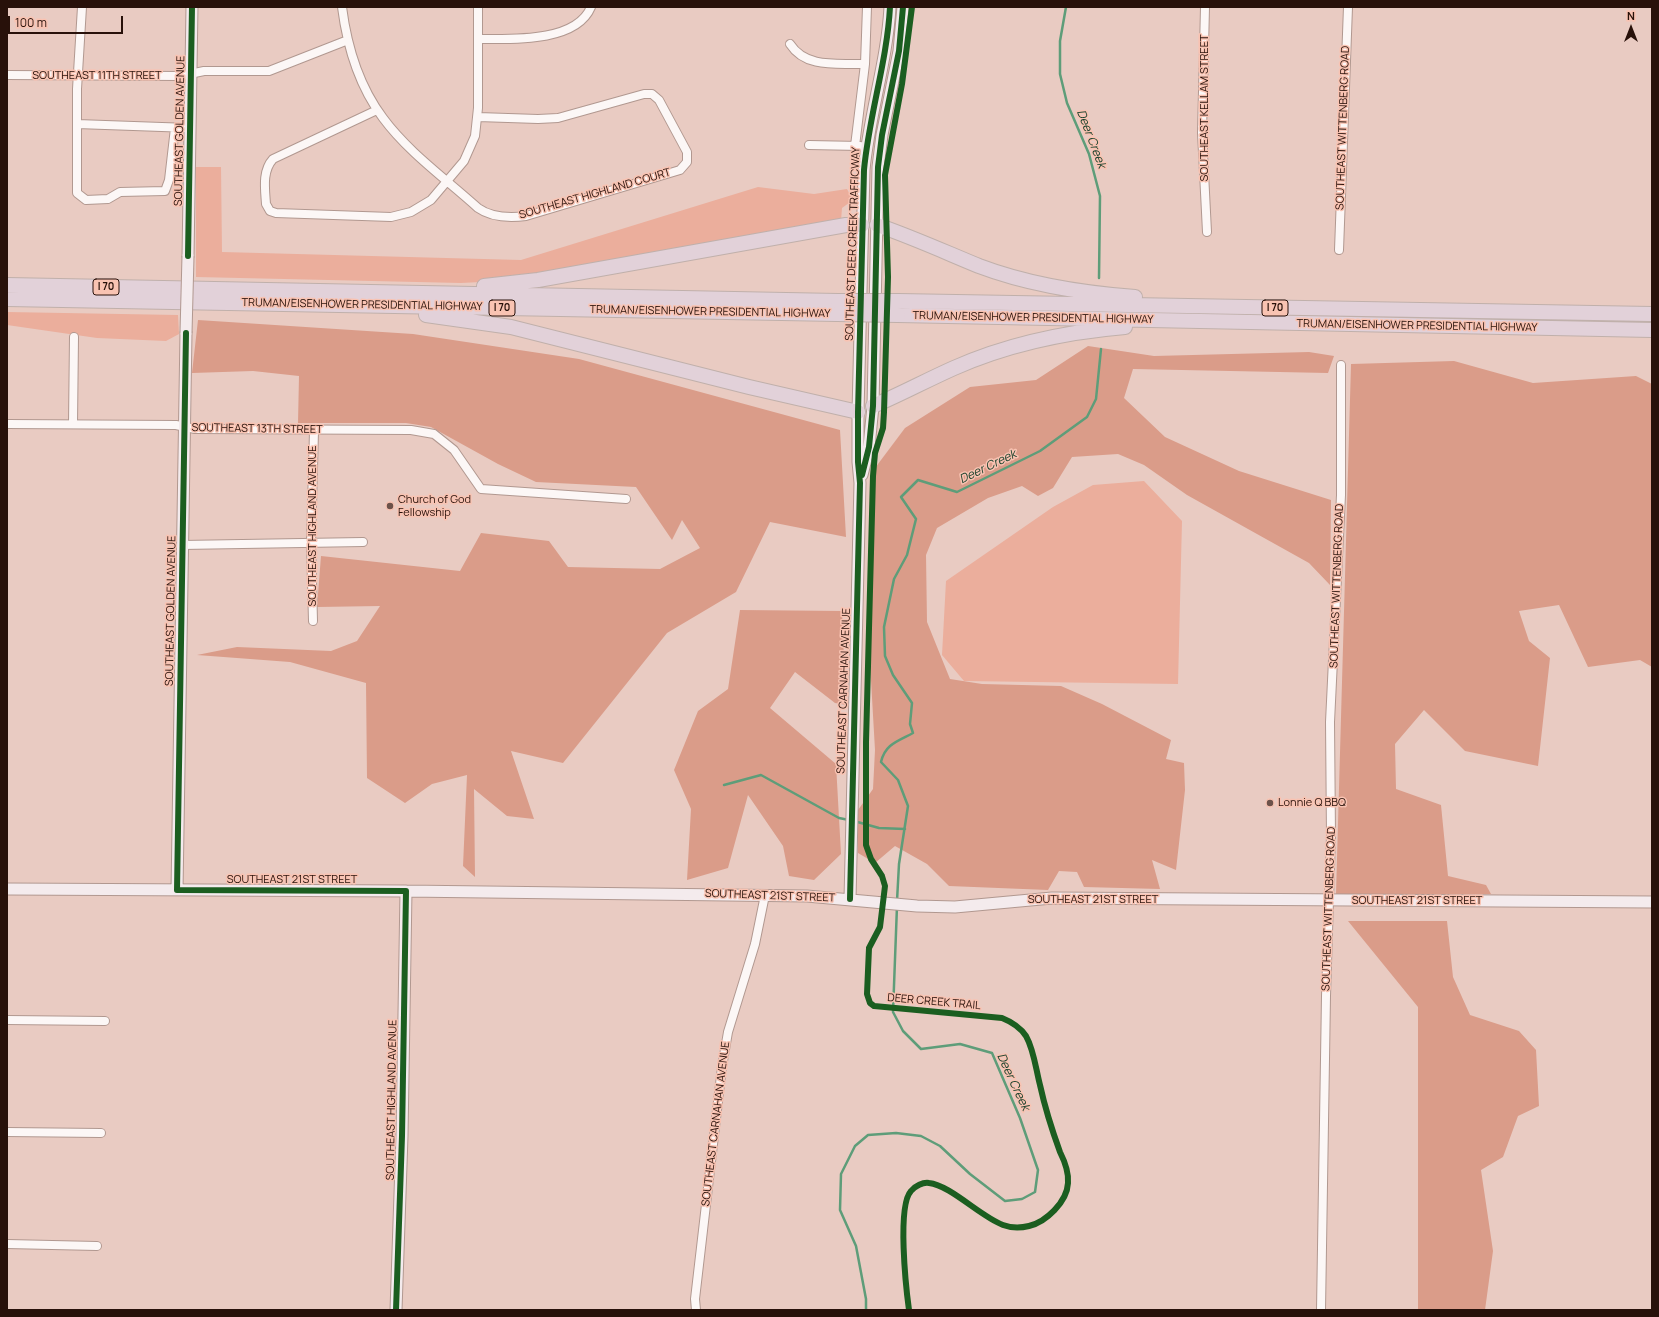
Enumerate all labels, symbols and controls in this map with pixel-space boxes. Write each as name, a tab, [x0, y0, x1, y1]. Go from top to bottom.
scale bar	[10, 8, 125, 34]
north arrow	[1611, 8, 1651, 48]
text: N	[1627, 8, 1635, 23]
text: 100 m	[15, 14, 47, 31]
street label: SOUTHEAST KELLAM STREET	[1198, 35, 1212, 181]
street label: SOUTHEAST WITTENBERG ROAD	[1334, 46, 1352, 210]
street label: SOUTHEAST GOLDEN AVENUE	[172, 56, 188, 206]
street label: SOUTHEAST 11TH STREET	[32, 69, 162, 83]
water label: Deer Creek	[1073, 108, 1109, 170]
street label: SOUTHEAST DEER CREEK TRAFFICWAY	[843, 147, 863, 341]
street label: SOUTHEAST HIGHLAND COURT	[518, 166, 672, 222]
road number: I 70	[93, 279, 119, 295]
street label: TRUMAN/EISENHOWER PRESIDENTIAL HIGHWAY	[241, 296, 483, 314]
road number: I 70	[489, 300, 515, 316]
road number: I 70	[1262, 300, 1288, 316]
street label: TRUMAN/EISENHOWER PRESIDENTIAL HIGHWAY	[589, 303, 831, 321]
street label: TRUMAN/EISENHOWER PRESIDENTIAL HIGHWAY	[912, 309, 1154, 327]
street label: TRUMAN/EISENHOWER PRESIDENTIAL HIGHWAY	[1296, 317, 1538, 335]
street label: SOUTHEAST 13TH STREET	[191, 421, 323, 437]
street label: SOUTHEAST HIGHLAND AVENUE	[306, 446, 320, 606]
water label: Deer Creek	[957, 447, 1019, 487]
place label: Church of God Fellowship	[398, 493, 471, 519]
marker: Church of God Fellowship	[385, 501, 395, 511]
street label: SOUTHEAST WITTENBERG ROAD	[1328, 504, 1346, 668]
street label: SOUTHEAST GOLDEN AVENUE	[163, 536, 179, 686]
street label: SOUTHEAST CARNAHAN AVENUE	[835, 608, 853, 774]
place label: Lonnie Q BBQ	[1278, 796, 1346, 810]
marker: Lonnie Q BBQ	[1265, 798, 1275, 808]
street label: SOUTHEAST WITTENBERG ROAD	[1320, 827, 1338, 991]
street label: SOUTHEAST 21ST STREET	[227, 873, 357, 887]
street label: SOUTHEAST 21ST STREET	[705, 887, 835, 905]
street label: SOUTHEAST 21ST STREET	[1028, 893, 1158, 907]
street label: SOUTHEAST 21ST STREET	[1352, 894, 1482, 908]
street label: DEER CREEK TRAIL	[887, 991, 981, 1013]
street label: SOUTHEAST HIGHLAND AVENUE	[384, 1019, 400, 1181]
street label: SOUTHEAST CARNAHAN AVENUE	[699, 1041, 733, 1207]
water label: Deer Creek	[993, 1051, 1033, 1113]

